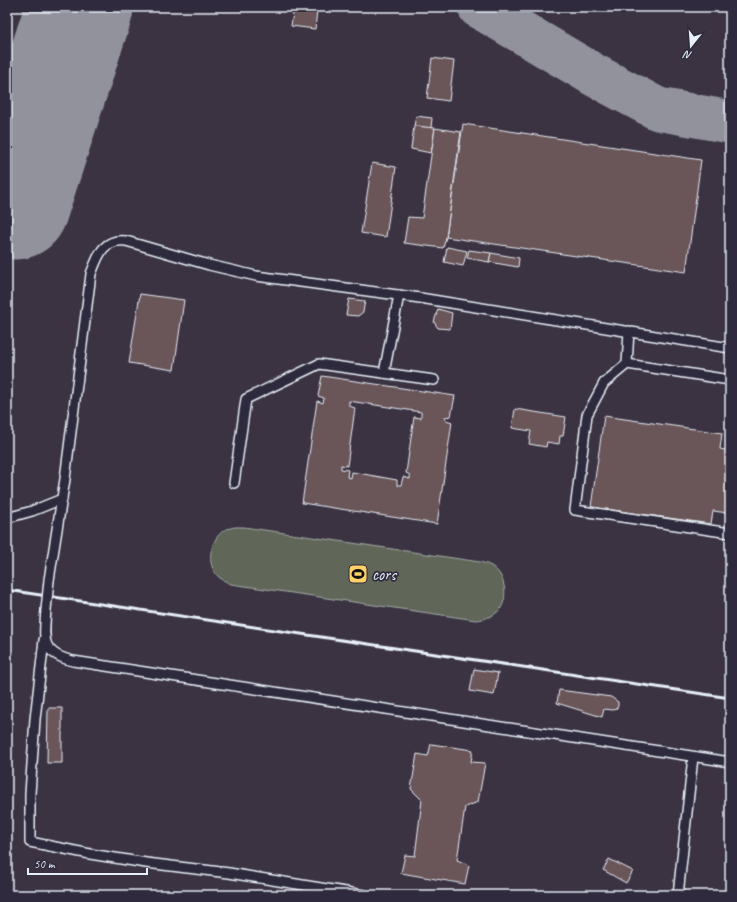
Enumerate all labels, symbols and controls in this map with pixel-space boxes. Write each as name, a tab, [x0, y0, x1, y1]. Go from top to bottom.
north arrow	[671, 26, 711, 66]
text: N	[681, 47, 693, 63]
sports icon: cors	[347, 563, 369, 585]
place label: cors	[372, 564, 398, 585]
scale bar	[28, 850, 147, 876]
text: 50 m	[34, 856, 56, 872]

